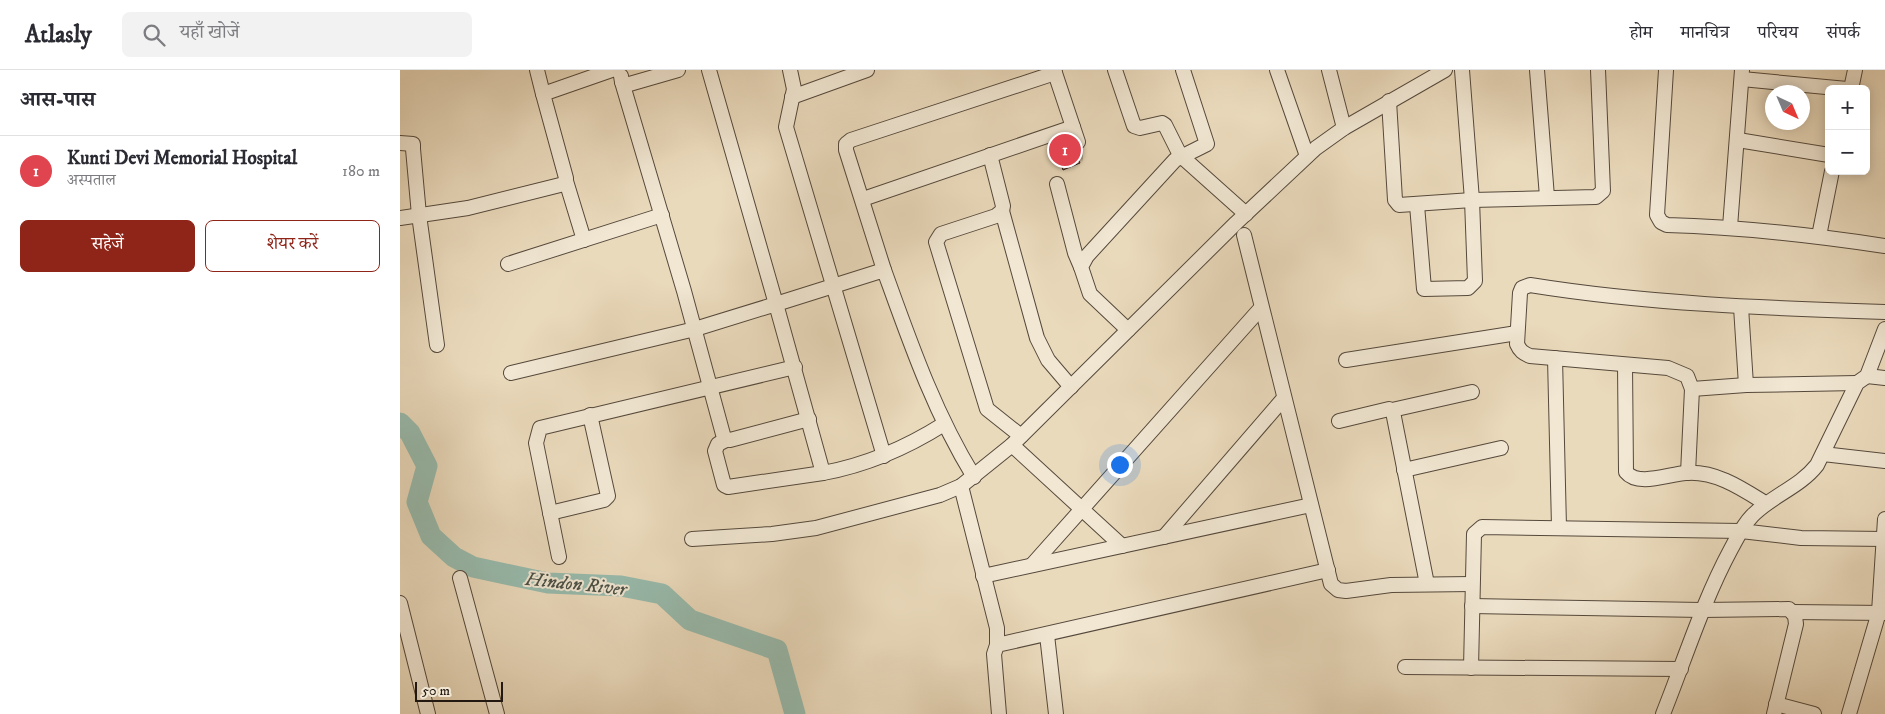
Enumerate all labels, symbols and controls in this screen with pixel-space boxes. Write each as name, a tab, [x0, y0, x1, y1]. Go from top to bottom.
search box	[122, 12, 472, 57]
text: Atlasly	[25, 20, 92, 50]
icon: search	[140, 21, 168, 49]
text: यहाँ खोजें	[180, 21, 239, 44]
text: होम	[1630, 22, 1653, 44]
text: मानचित्र	[1681, 22, 1729, 44]
text: परिचय	[1757, 22, 1798, 44]
text: संपर्क	[1826, 22, 1860, 44]
north arrow	[1765, 85, 1810, 130]
map controls	[1825, 85, 1870, 175]
button: +	[1825, 85, 1870, 130]
text: आस-पास	[20, 87, 95, 113]
button: −	[1825, 130, 1870, 175]
pin: 1	[1049, 131, 1081, 169]
text: Kunti Devi Memorial Hospital	[67, 147, 297, 170]
text: 1	[33, 161, 39, 181]
text: 180 m	[342, 161, 380, 181]
text: अस्पताल	[67, 170, 116, 190]
button: सहेजें	[20, 220, 195, 272]
button: शेयर करें	[205, 220, 380, 272]
your location	[1107, 452, 1133, 478]
water label: Hindon River	[523, 568, 630, 601]
scale bar	[415, 679, 502, 702]
text: 50 m	[422, 682, 450, 700]

